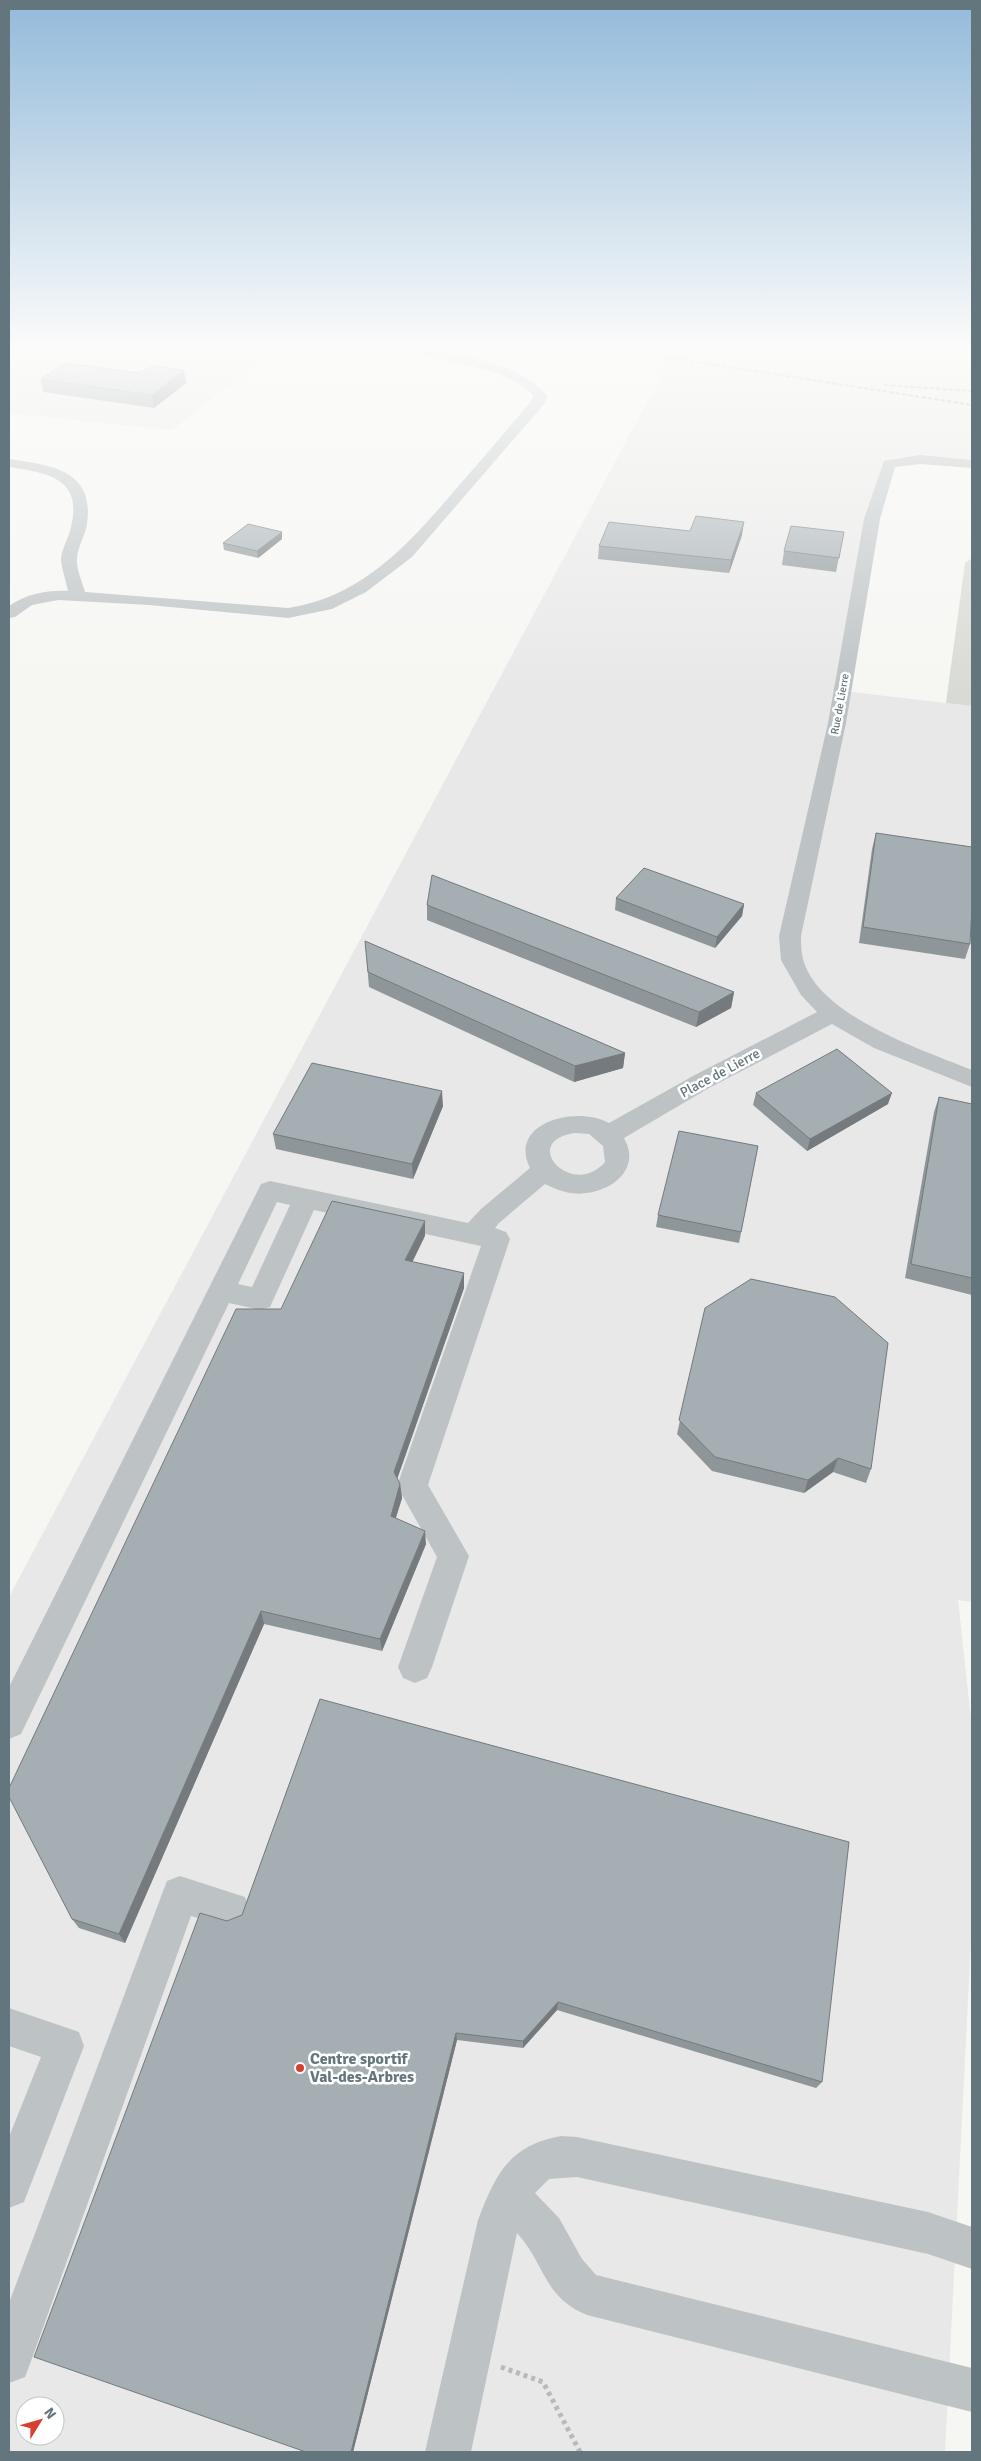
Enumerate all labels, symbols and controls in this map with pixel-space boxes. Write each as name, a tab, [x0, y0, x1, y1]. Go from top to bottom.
street label: Rue de Lierre	[828, 673, 852, 735]
street label: Place de Lierre	[677, 1045, 763, 1101]
place label: Centre sportif Val-des-Arbres	[310, 2049, 414, 2087]
marker: Centre sportif Val-des-Arbres	[294, 2062, 306, 2074]
north arrow	[15, 2396, 65, 2446]
text: N	[40, 2404, 60, 2422]

